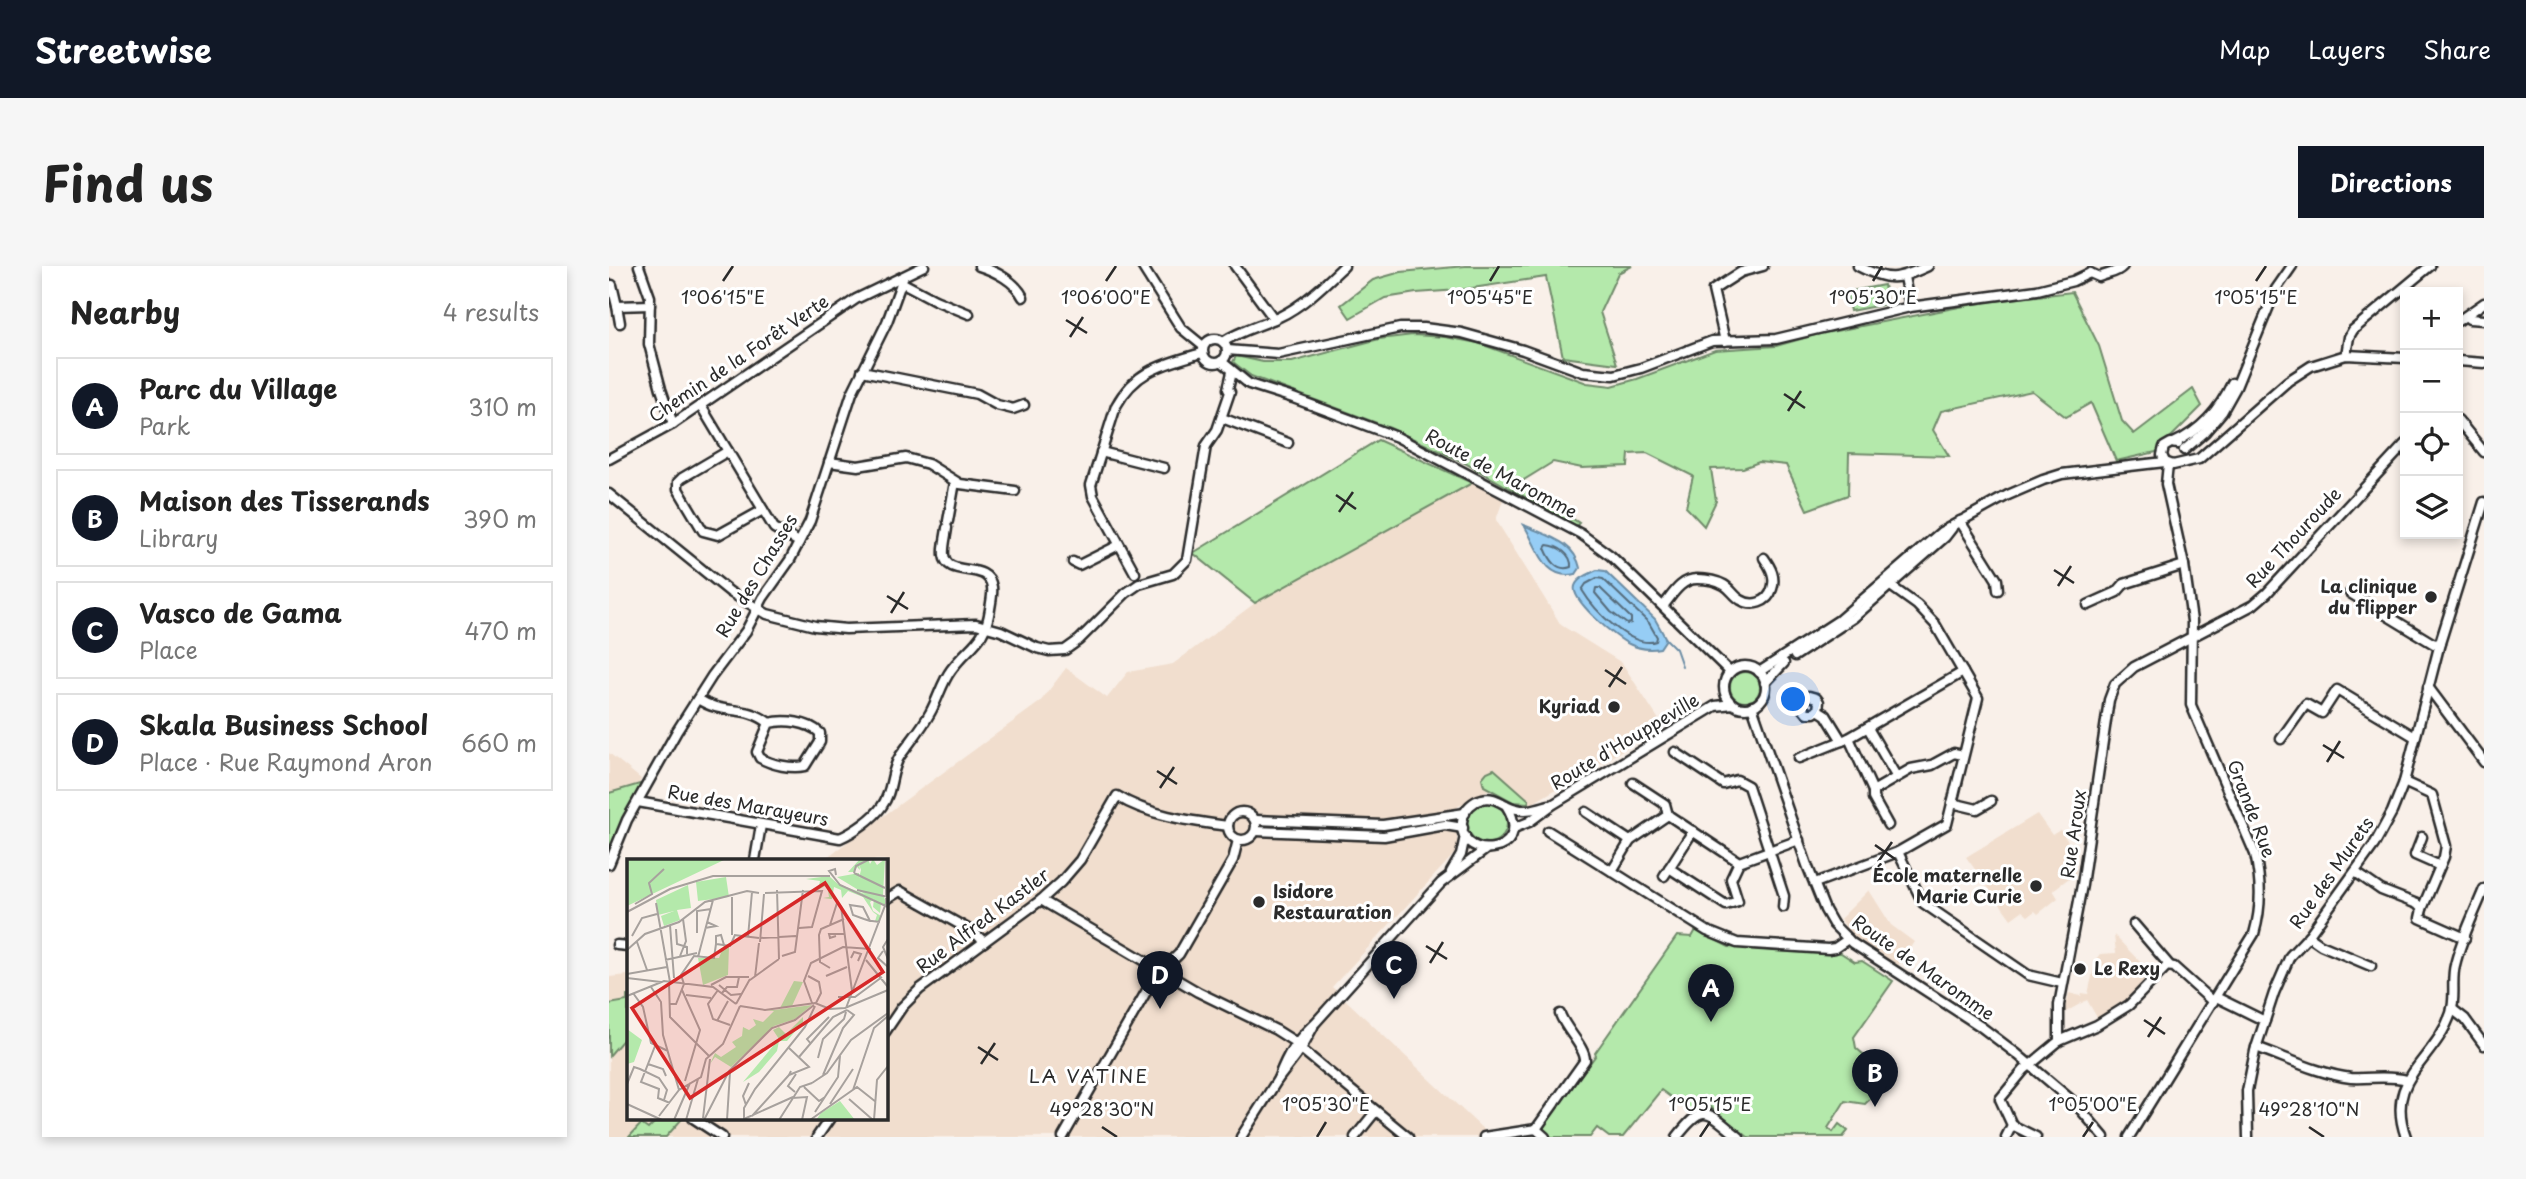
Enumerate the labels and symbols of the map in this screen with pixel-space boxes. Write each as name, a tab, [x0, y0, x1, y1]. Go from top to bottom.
text: 1°06'15"E	[681, 283, 765, 310]
text: 1°06'00"E	[1061, 283, 1151, 310]
text: 1°05'45"E	[1447, 283, 1533, 310]
text: 1°05'30"E	[1829, 283, 1917, 310]
text: 1°05'15"E	[2215, 283, 2297, 310]
street label: Chemin de la Forêt Verte	[643, 287, 834, 428]
street label: Route de Maromme	[1421, 421, 1583, 524]
street label: Rue Thouroude	[2239, 480, 2347, 593]
street label: Rue des Chasses	[708, 508, 803, 642]
place label: La clinique du flipper	[2320, 572, 2418, 620]
marker: La clinique du flipper	[2423, 589, 2439, 605]
your location	[1776, 682, 1810, 716]
street label: Route d'Houppeville	[1545, 686, 1704, 796]
place label: Kyriad	[1539, 692, 1600, 719]
marker: Kyriad	[1606, 699, 1622, 715]
street label: Grande Rue	[2221, 756, 2283, 861]
street label: Rue des Marayeurs	[666, 777, 831, 832]
street label: Rue Aroux	[2053, 788, 2092, 880]
street label: Rue des Murets	[2282, 811, 2379, 934]
inset map	[627, 859, 887, 1119]
street label: Rue Alfred Kastler	[910, 860, 1055, 979]
place label: École maternelle Marie Curie	[1872, 861, 2022, 909]
place label: Isidore Restauration	[1273, 877, 1392, 925]
marker: École maternelle Marie Curie	[2028, 878, 2044, 894]
marker: Isidore Restauration	[1251, 894, 1267, 910]
street label: Route de Maromme	[1847, 907, 2001, 1026]
pin: C	[1371, 941, 1417, 999]
pin: D	[1137, 951, 1183, 1009]
place label: Le Rexy	[2094, 954, 2160, 981]
marker: Le Rexy	[2072, 961, 2088, 977]
pin: A	[1688, 964, 1734, 1022]
pin: B	[1852, 1049, 1898, 1107]
district label: LA VATINE	[1029, 1061, 1149, 1089]
text: 1°05'30"E	[1282, 1090, 1370, 1117]
text: 1°05'15"E	[1669, 1090, 1751, 1117]
text: 1°05'00"E	[2048, 1090, 2138, 1117]
text: 49°28'30"N	[1050, 1095, 1154, 1122]
text: 49°28'10"N	[2259, 1095, 2360, 1122]

